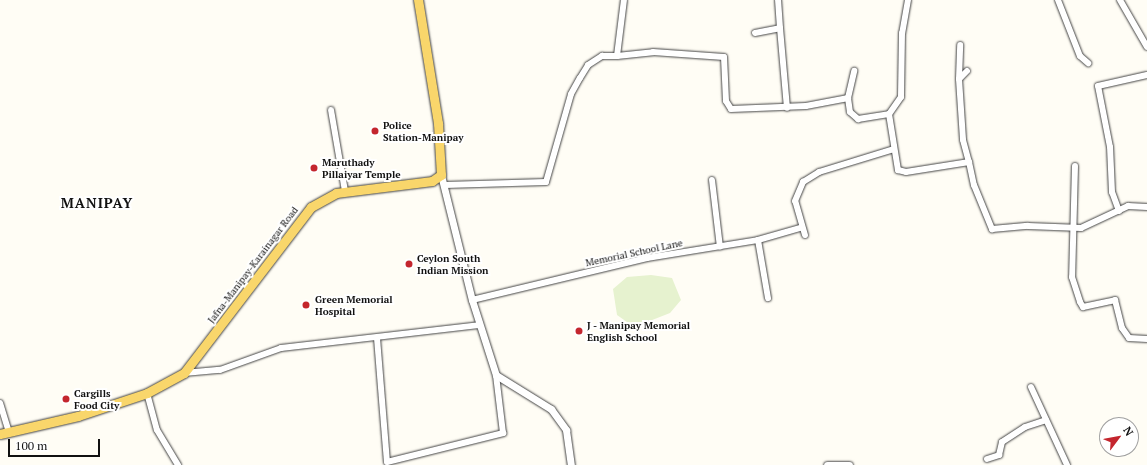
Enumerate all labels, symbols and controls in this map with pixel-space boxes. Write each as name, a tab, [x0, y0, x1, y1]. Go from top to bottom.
place label: Police Station-Manipay	[383, 119, 464, 142]
marker: Police Station-Manipay	[370, 126, 380, 136]
place label: Maruthady Pillaiyar Temple	[322, 156, 401, 180]
marker: Maruthady Pillaiyar Temple	[309, 163, 319, 173]
district label: MANIPAY	[61, 195, 133, 211]
street label: Jafna-Manipay-Karainagar Road	[205, 204, 301, 326]
street label: Memorial School Lane	[584, 237, 684, 269]
place label: Ceylon South Indian Mission	[417, 252, 489, 276]
marker: Ceylon South Indian Mission	[404, 259, 414, 269]
place label: Green Memorial Hospital	[315, 293, 393, 316]
marker: Green Memorial Hospital	[300, 299, 312, 311]
place label: J - Manipay Memorial English School	[587, 319, 691, 342]
marker: J - Manipay Memorial English School	[574, 326, 584, 336]
place label: Cargills Food City	[74, 387, 119, 410]
marker: Cargills Food City	[61, 394, 71, 404]
north arrow	[1099, 417, 1139, 457]
text: N	[1120, 424, 1136, 438]
scale bar	[10, 431, 102, 457]
text: 100 m	[15, 438, 47, 453]

